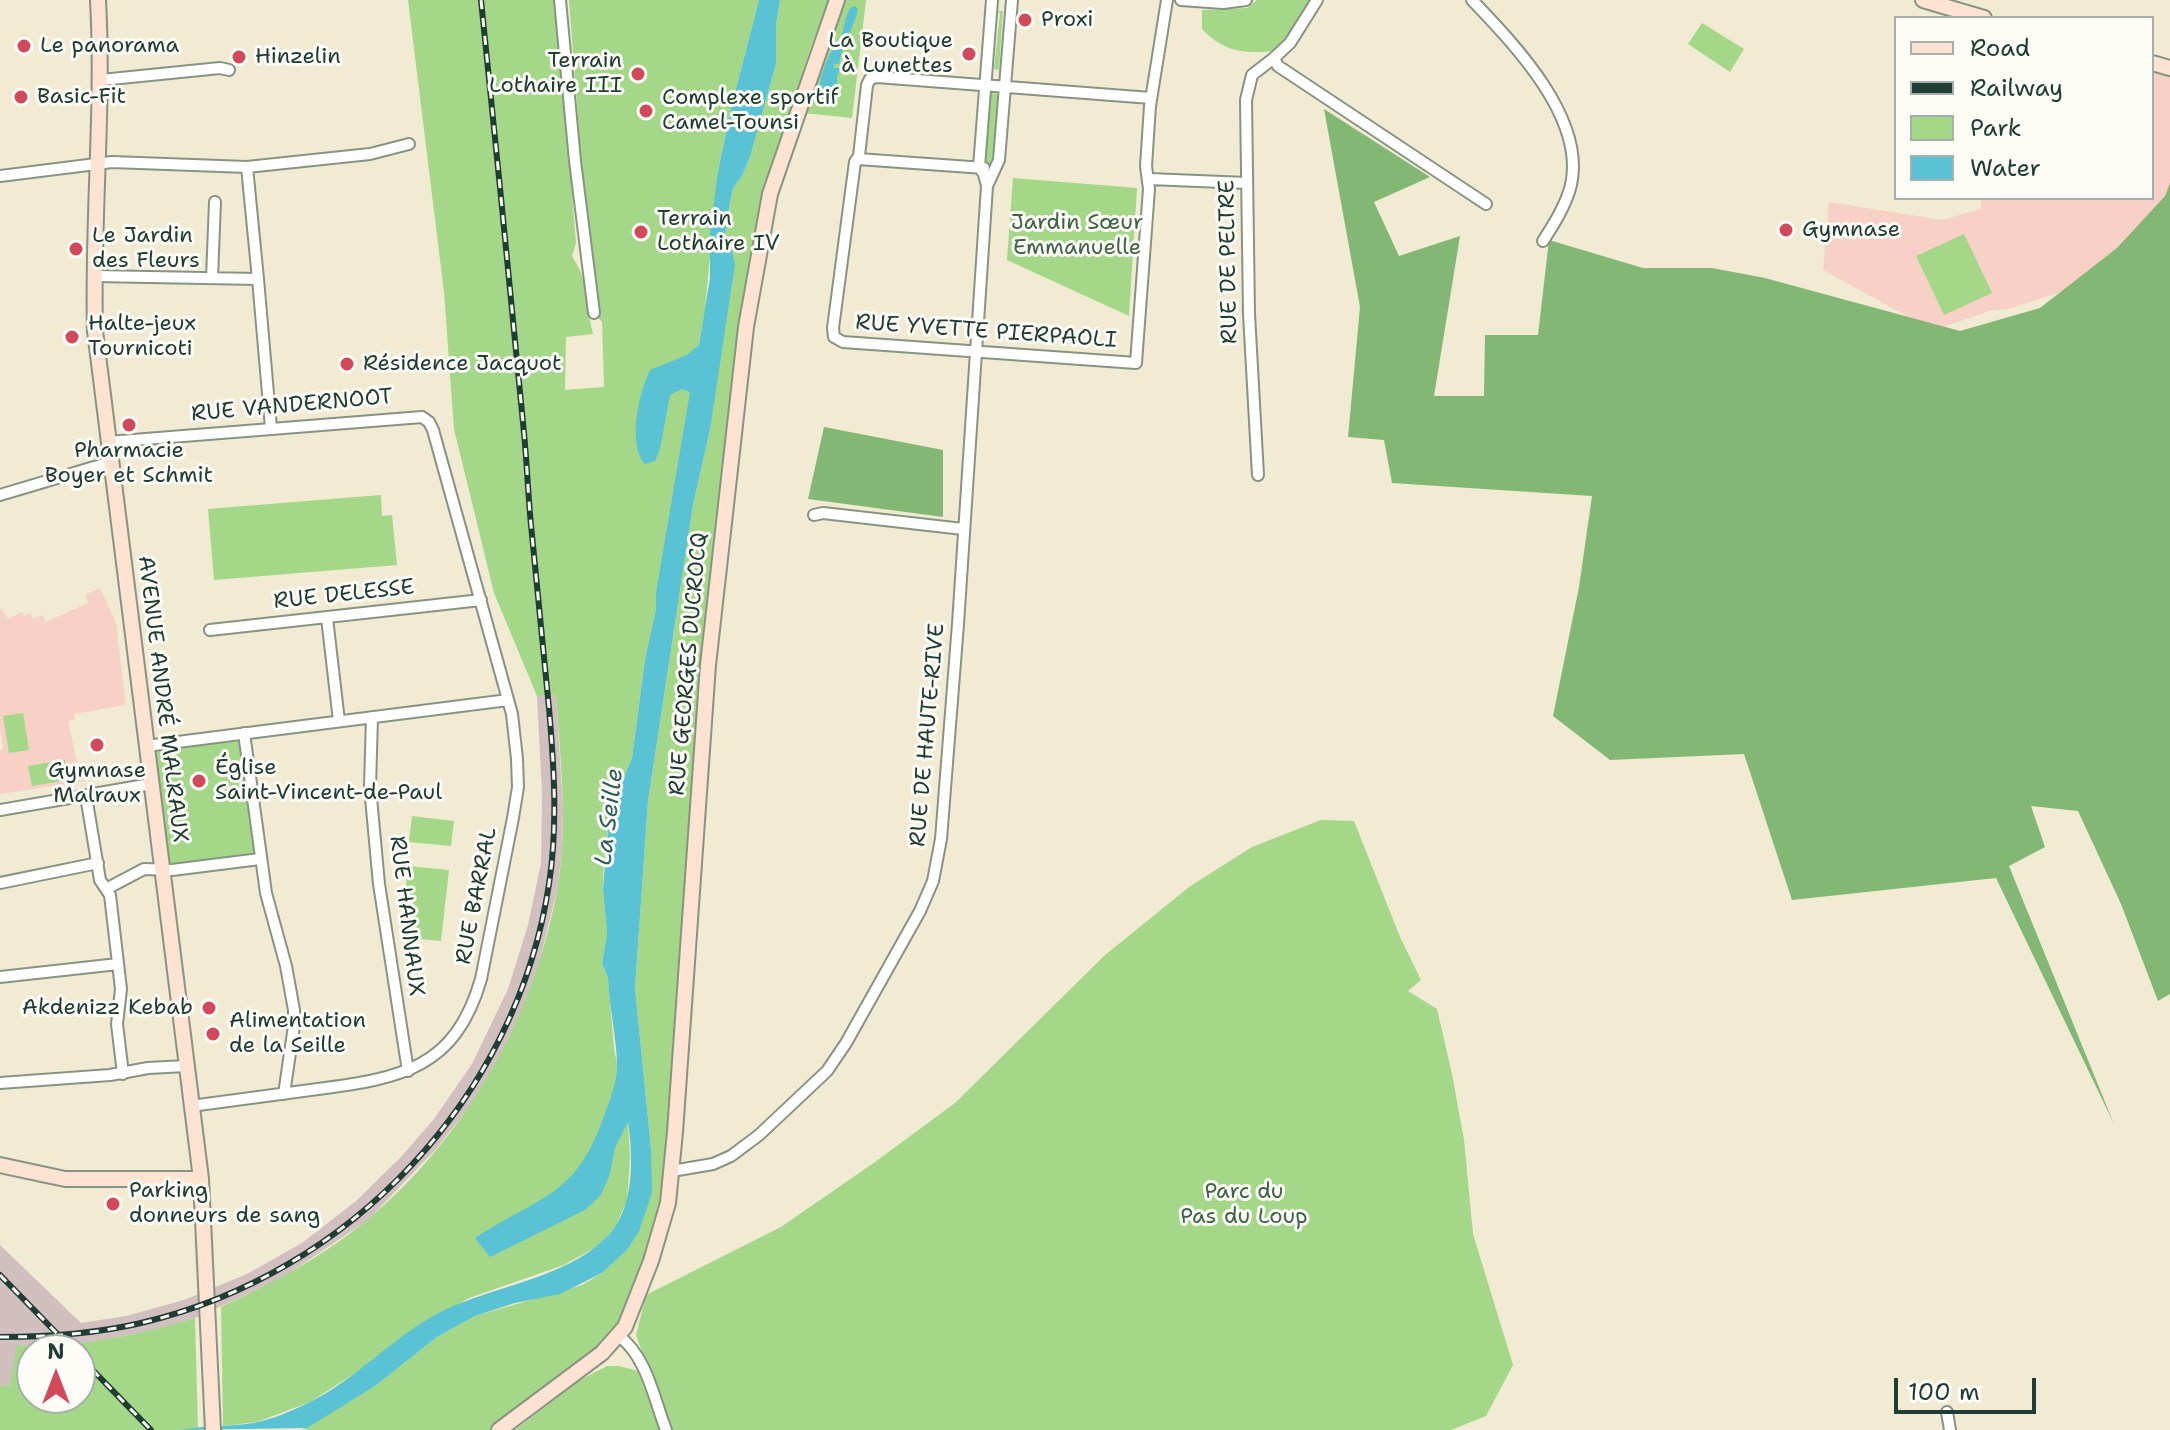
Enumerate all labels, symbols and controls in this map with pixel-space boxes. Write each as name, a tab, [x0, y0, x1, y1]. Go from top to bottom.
place label: Proxi	[1041, 7, 1094, 33]
marker: Proxi	[1016, 11, 1034, 29]
legend	[1894, 16, 2154, 200]
place label: La Boutique à Lunettes	[828, 28, 953, 80]
text: Road	[1970, 32, 2030, 64]
place label: Le panorama	[40, 33, 179, 59]
marker: Le panorama	[15, 37, 33, 55]
place label: Hinzelin	[255, 44, 341, 70]
marker: La Boutique à Lunettes	[960, 45, 978, 63]
marker: Hinzelin	[230, 48, 248, 66]
place label: Terrain Lothaire III	[489, 48, 622, 100]
marker: Terrain Lothaire III	[629, 65, 647, 83]
text: Railway	[1970, 72, 2063, 104]
place label: Basic-Fit	[37, 84, 126, 110]
place label: Complexe sportif Camel-Tounsi	[662, 85, 839, 136]
marker: Basic-Fit	[12, 88, 30, 106]
marker: Complexe sportif Camel-Tounsi	[637, 102, 655, 120]
text: Park	[1970, 112, 2022, 144]
text: Water	[1970, 152, 2041, 184]
street label: RUE DE PELTRE	[1214, 180, 1244, 344]
place label: Terrain Lothaire IV	[657, 206, 780, 258]
park label: Jardin Sœur Emmanuelle	[1011, 210, 1143, 262]
place label: Gymnase	[1802, 217, 1900, 243]
marker: Gymnase	[1777, 221, 1795, 239]
place label: Le Jardin des Fleurs	[92, 223, 200, 274]
marker: Terrain Lothaire IV	[632, 223, 650, 241]
marker: Le Jardin des Fleurs	[67, 240, 85, 258]
street label: RUE YVETTE PIERPAOLI	[854, 310, 1118, 354]
place label: Halte-jeux Tournicoti	[88, 311, 196, 362]
marker: Halte-jeux Tournicoti	[63, 328, 81, 346]
place label: Résidence Jacquot	[363, 351, 562, 377]
marker: Résidence Jacquot	[338, 355, 356, 373]
street label: RUE VANDERNOOT	[190, 384, 394, 428]
marker: Pharmacie Boyer et Schmit	[120, 416, 138, 434]
place label: Pharmacie Boyer et Schmit	[45, 438, 213, 490]
street label: RUE GEORGES DUCROCQ	[664, 531, 714, 797]
street label: AVENUE ANDRÉ MALRAUX	[131, 554, 193, 844]
street label: RUE DELESSE	[272, 574, 416, 616]
street label: RUE DE HAUTE-RIVE	[905, 622, 951, 848]
marker: Gymnase Malraux	[88, 736, 106, 754]
place label: Église Saint-Vincent-de-Paul	[215, 755, 442, 806]
place label: Gymnase Malraux	[48, 758, 146, 810]
water label: La Seille	[590, 767, 630, 867]
marker: Église Saint-Vincent-de-Paul	[190, 772, 208, 790]
street label: RUE BARRAL	[451, 825, 503, 967]
street label: RUE HANNAUX	[383, 834, 429, 998]
place label: Akdenizz Kebab	[22, 995, 193, 1021]
marker: Akdenizz Kebab	[200, 999, 218, 1017]
place label: Alimentation de la Seille	[229, 1008, 366, 1060]
marker: Alimentation de la Seille	[204, 1025, 222, 1043]
place label: Parking donneurs de sang	[129, 1178, 320, 1230]
park label: Parc du Pas du Loup	[1180, 1179, 1308, 1230]
marker: Parking donneurs de sang	[104, 1195, 122, 1213]
north arrow	[16, 1334, 96, 1414]
text: N	[47, 1337, 65, 1366]
scale bar	[1898, 1362, 2040, 1412]
text: 100 m	[1908, 1376, 1980, 1408]

